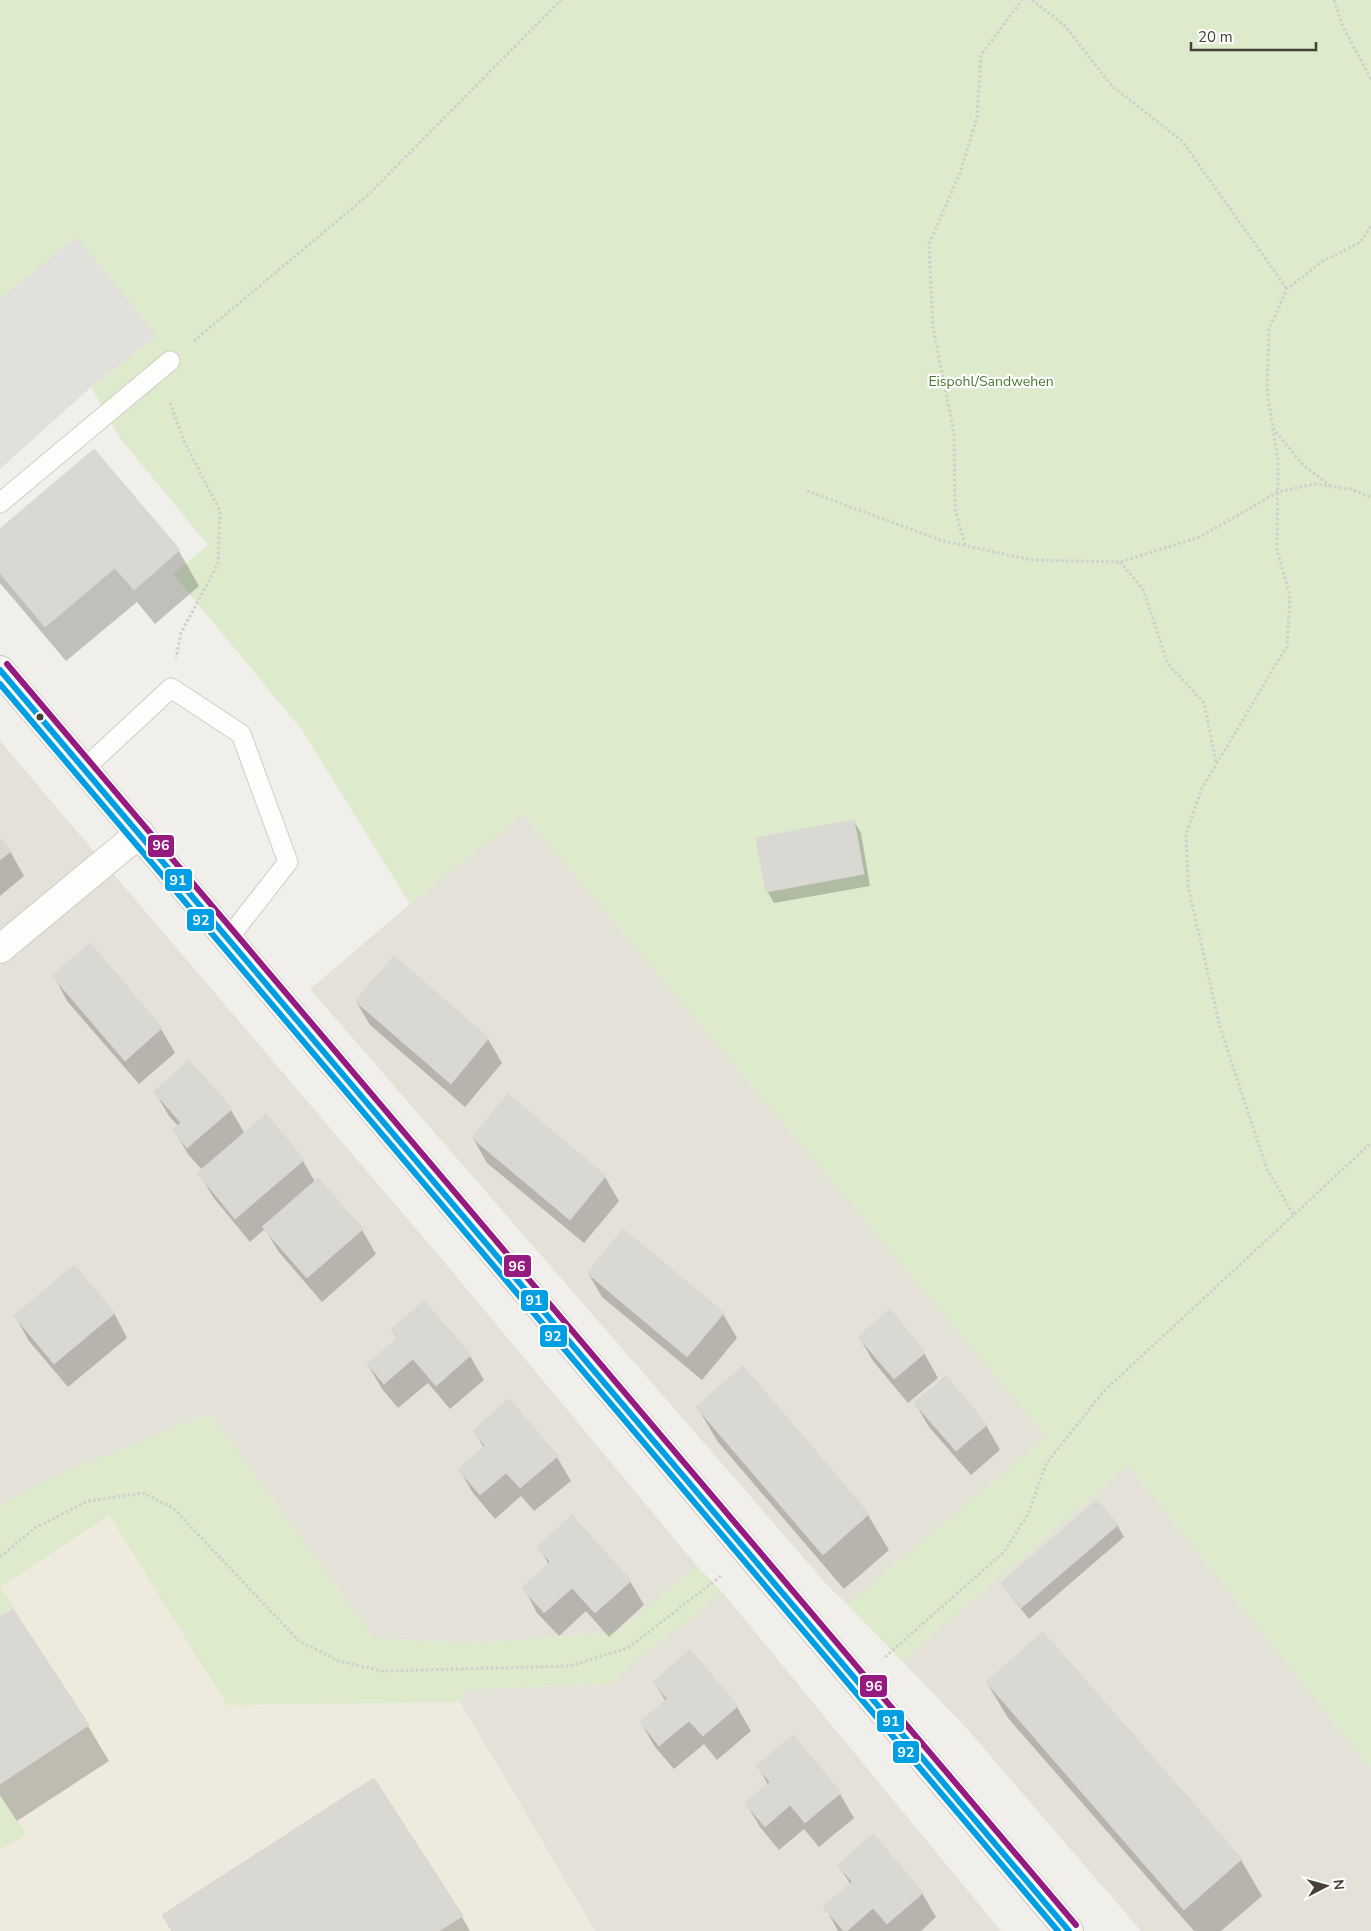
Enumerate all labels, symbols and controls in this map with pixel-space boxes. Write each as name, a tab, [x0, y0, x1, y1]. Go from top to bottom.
scale bar	[1191, 20, 1316, 52]
text: 20 m	[1198, 27, 1233, 47]
park label: Eispohl/Sandwehen	[928, 372, 1054, 391]
unlabelled marker	[35, 712, 45, 722]
line badge: 96	[147, 834, 175, 858]
text: 96	[153, 836, 169, 855]
line badge: 91	[164, 868, 193, 892]
text: 91	[170, 871, 186, 890]
line badge: 92	[186, 908, 215, 932]
text: 92	[193, 911, 209, 930]
line badge: 96	[503, 1254, 532, 1278]
text: 96	[509, 1257, 525, 1276]
line badge: 91	[520, 1289, 549, 1312]
text: 91	[526, 1291, 542, 1310]
line badge: 92	[539, 1324, 568, 1348]
text: 92	[545, 1327, 561, 1346]
line badge: 96	[859, 1674, 888, 1698]
text: 96	[866, 1677, 882, 1696]
line badge: 91	[876, 1709, 905, 1733]
text: 91	[883, 1712, 899, 1731]
line badge: 92	[892, 1740, 920, 1764]
text: 92	[898, 1743, 914, 1762]
north arrow	[1301, 1861, 1351, 1911]
text: N	[1328, 1878, 1348, 1891]

